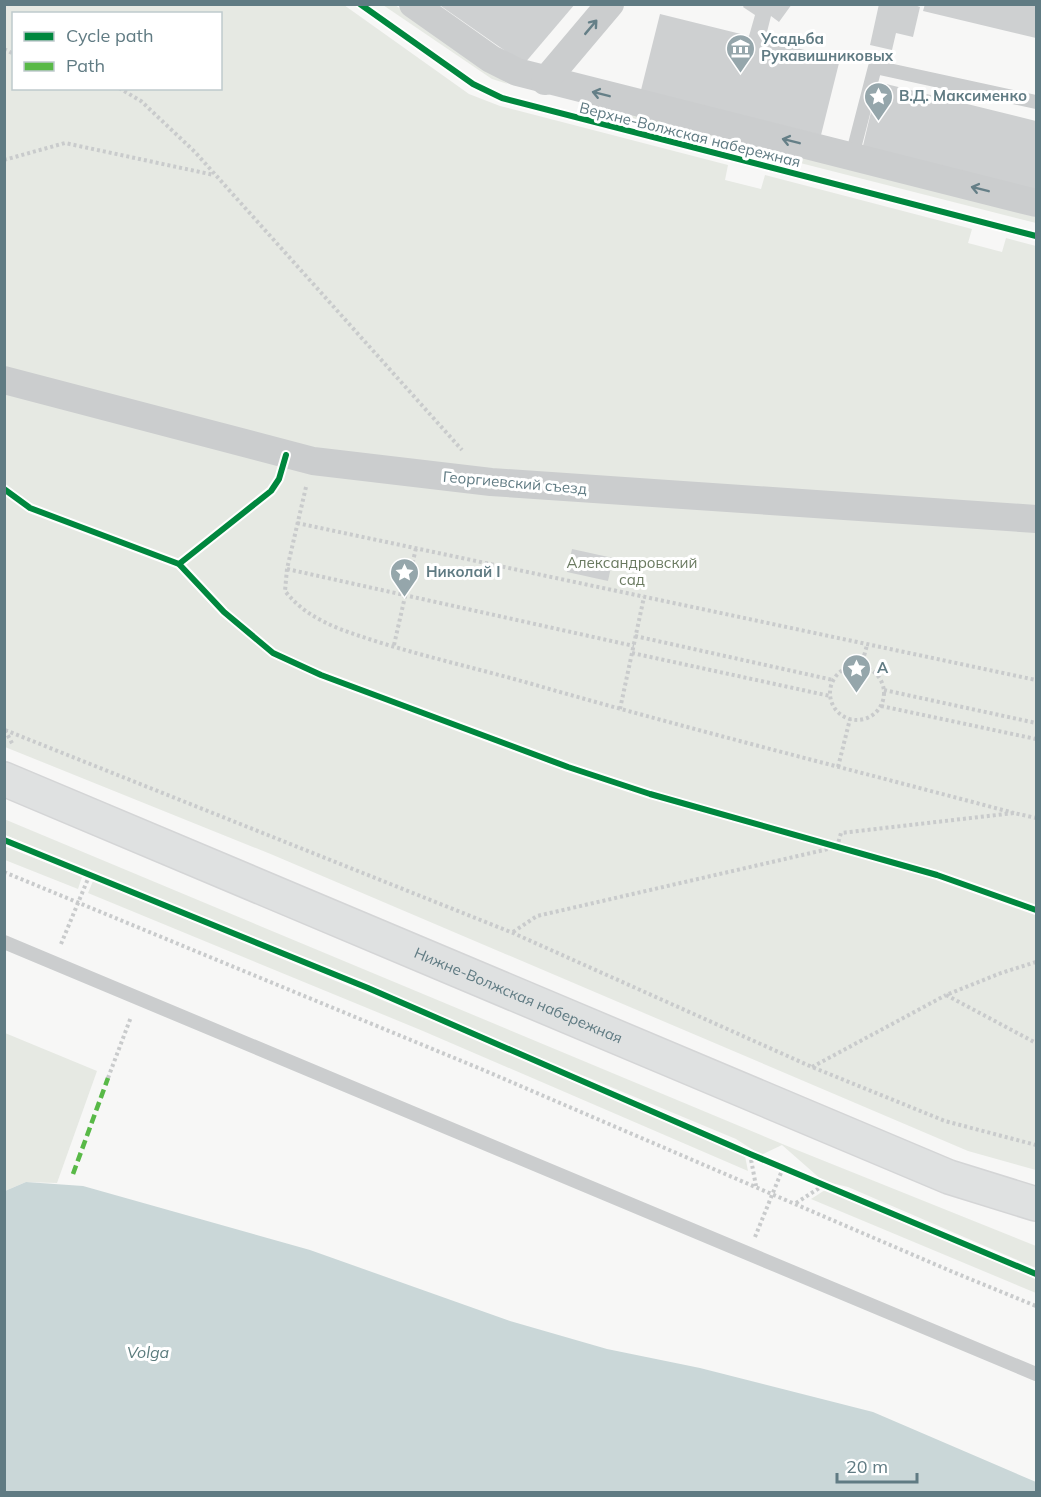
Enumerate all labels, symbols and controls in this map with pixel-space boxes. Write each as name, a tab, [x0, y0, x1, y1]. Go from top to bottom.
legend	[12, 12, 222, 90]
one-way arrow	[584, 20, 598, 35]
text: Cycle path	[66, 24, 153, 47]
place label: Усадьба Рукавишниковых	[760, 29, 894, 65]
museum icon: Усадьба Рукавишниковых	[724, 32, 756, 74]
text: Path	[66, 54, 105, 77]
place icon: В.Д. Максименко	[862, 80, 894, 122]
place label: В.Д. Максименко	[899, 86, 1027, 105]
one-way arrow	[592, 88, 611, 100]
street label: Верхне-Волжская набережная	[578, 98, 803, 171]
one-way arrow	[782, 134, 801, 146]
one-way arrow	[971, 182, 990, 194]
street label: Георгиевский съезд	[442, 467, 588, 498]
park label: Александровский сад	[567, 553, 697, 589]
place icon: Николай I	[389, 556, 421, 598]
place label: Николай I	[426, 562, 501, 581]
place icon: А	[840, 652, 872, 694]
place label: А	[877, 658, 889, 677]
street label: Нижне-Волжская набережная	[411, 943, 626, 1047]
water label: Volga	[127, 1342, 170, 1362]
scale bar	[837, 1446, 916, 1484]
text: 20 m	[846, 1455, 888, 1478]

